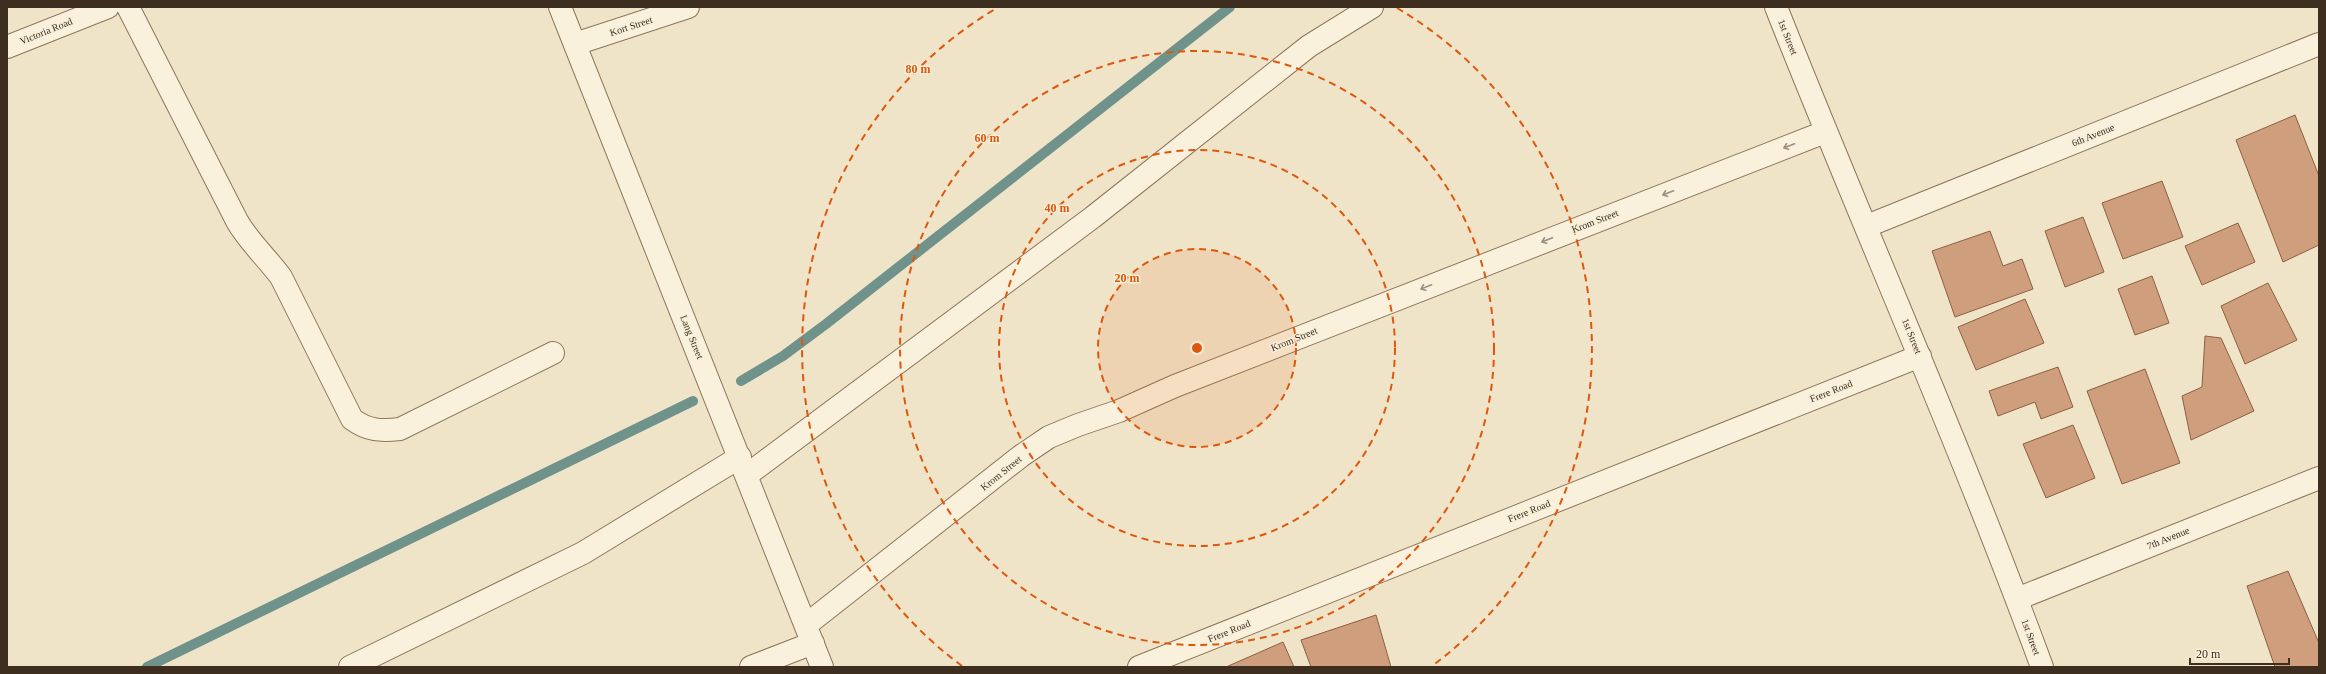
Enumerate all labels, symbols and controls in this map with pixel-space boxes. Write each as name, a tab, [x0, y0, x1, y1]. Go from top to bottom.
street label: Kort Street	[608, 14, 654, 38]
street label: Victoria Road	[18, 15, 74, 47]
street label: 1st Street	[1776, 18, 1800, 57]
text: 80 m	[906, 62, 931, 76]
street label: 6th Avenue	[2070, 121, 2116, 149]
text: 60 m	[975, 131, 1000, 145]
one-way arrow	[1783, 142, 1795, 150]
one-way arrow	[1662, 189, 1674, 197]
text: 40 m	[1045, 201, 1070, 215]
street label: Krom Street	[1570, 207, 1620, 235]
one-way arrow	[1541, 236, 1553, 244]
text: 20 m	[1115, 271, 1140, 285]
one-way arrow	[1420, 284, 1432, 292]
street label: Lang Street	[678, 313, 706, 361]
street label: 1st Street	[1900, 317, 1924, 356]
street label: Krom Street	[1269, 325, 1319, 353]
centre of rings	[1190, 341, 1204, 355]
street label: Frere Road	[1808, 378, 1854, 404]
street label: Krom Street	[978, 453, 1024, 493]
street label: Frere Road	[1506, 498, 1552, 524]
street label: 7th Avenue	[2145, 524, 2191, 552]
street label: 1st Street	[2019, 617, 2043, 657]
street label: Frere Road	[1206, 618, 1252, 644]
scale bar	[2190, 640, 2289, 666]
text: 20 m	[2196, 647, 2221, 661]

